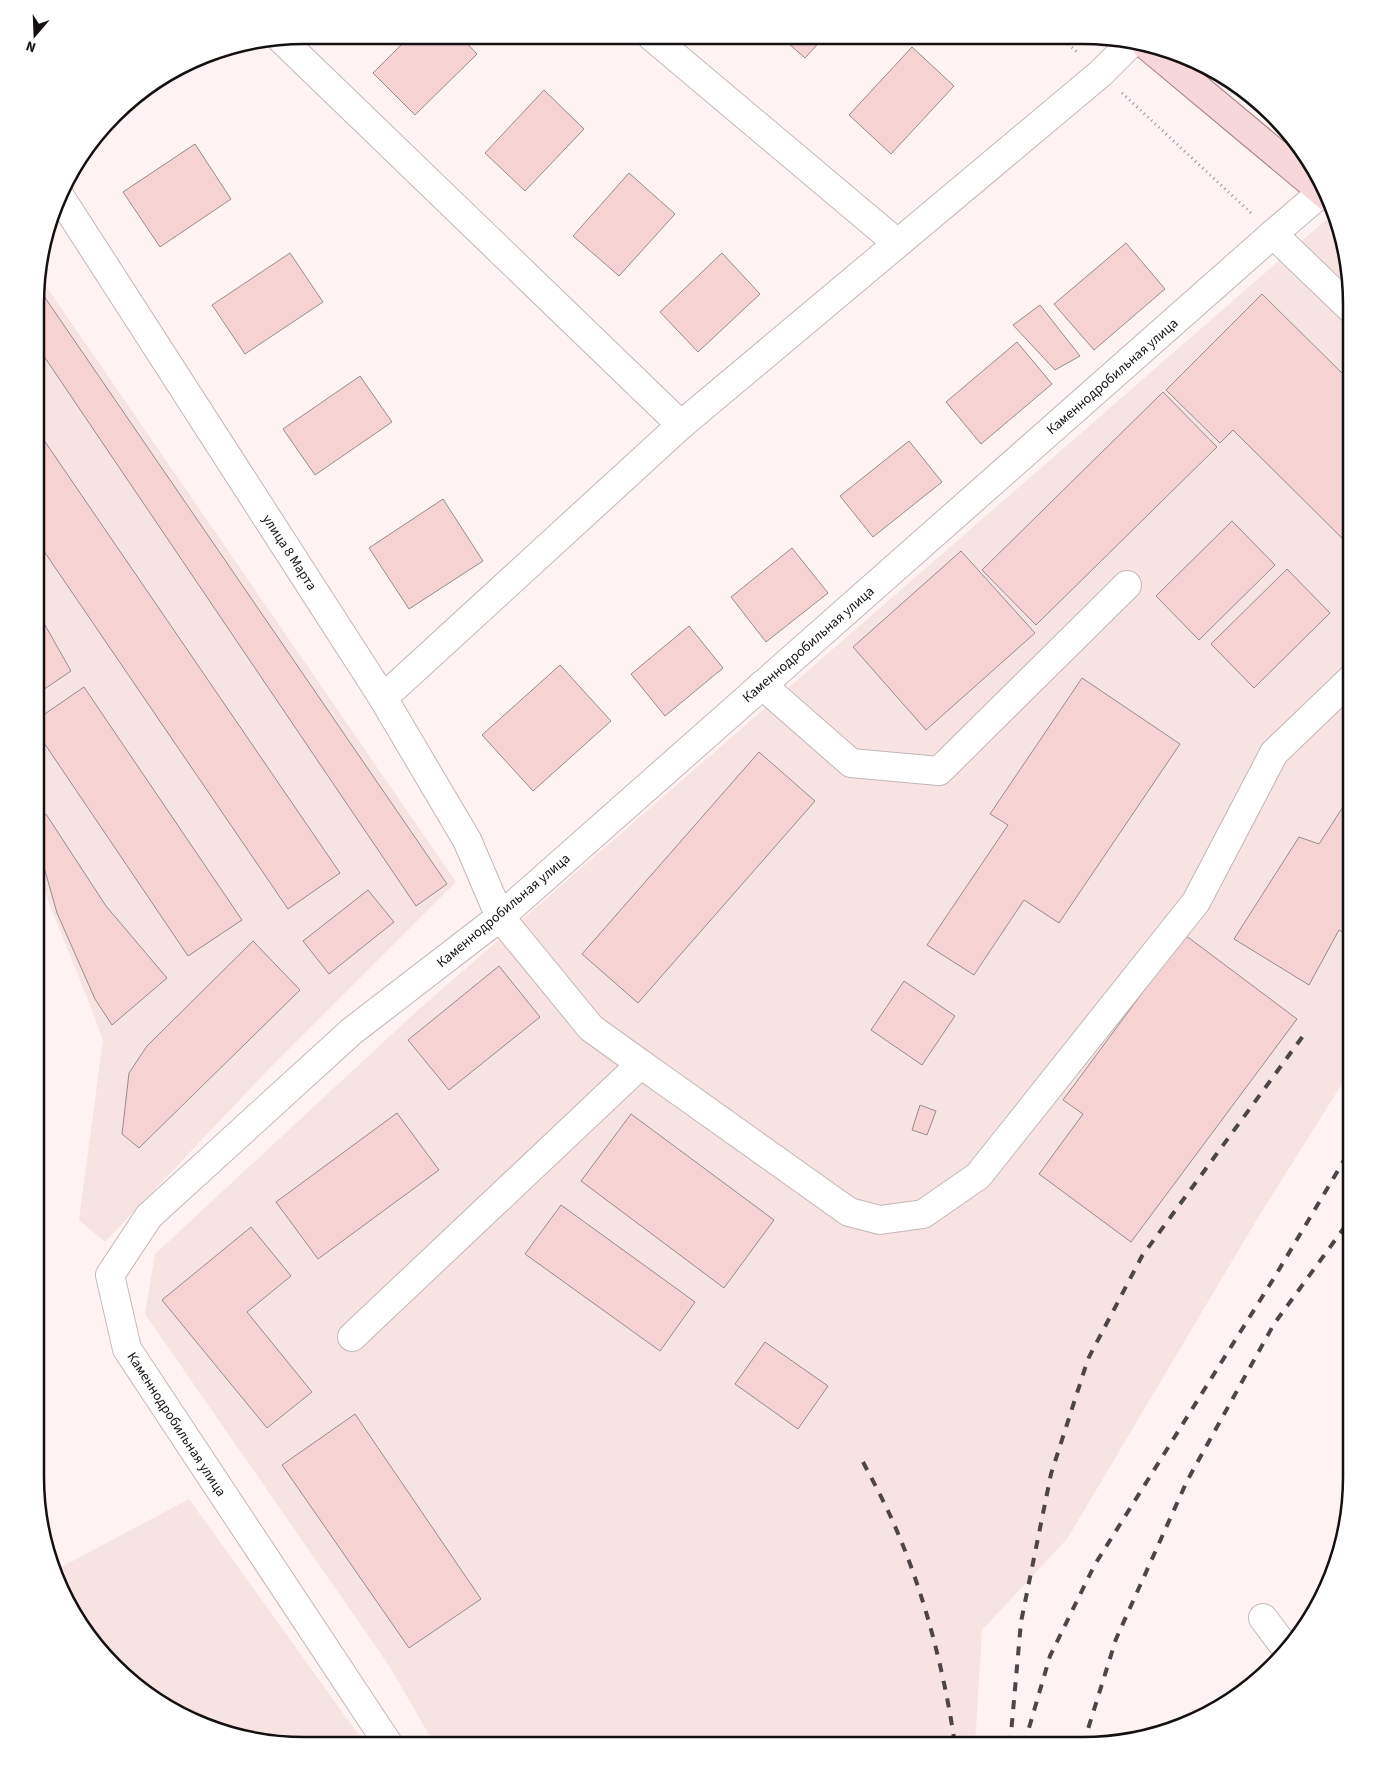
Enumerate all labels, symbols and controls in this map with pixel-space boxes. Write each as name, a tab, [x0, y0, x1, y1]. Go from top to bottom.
north arrow	[10, 10, 60, 60]
text: N	[23, 35, 39, 57]
street label: Каменнодробильная улица	[1042, 314, 1183, 440]
street label: улица 8 Марта	[257, 511, 321, 595]
street label: Каменнодробильная улица	[738, 582, 879, 708]
street label: Каменнодробильная улица	[433, 849, 575, 973]
street label: Каменнодробильная улица	[122, 1348, 230, 1501]

